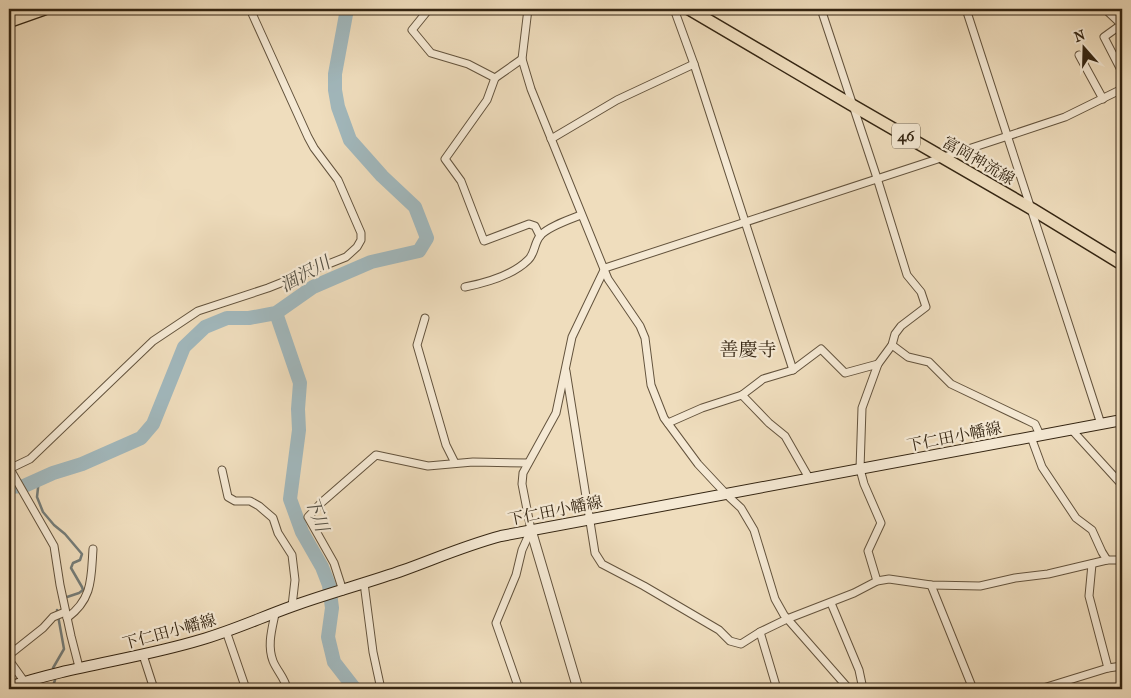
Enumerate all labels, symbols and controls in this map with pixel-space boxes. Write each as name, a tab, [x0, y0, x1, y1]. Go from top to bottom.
north arrow	[1058, 22, 1108, 72]
text: N	[1072, 26, 1088, 46]
road number: 46	[892, 124, 920, 148]
street label: 富岡神流線	[939, 132, 1018, 189]
water label: 涸沢川	[277, 251, 336, 297]
district label: 善慶寺	[719, 339, 777, 361]
street label: 下仁田小幡線	[905, 418, 1003, 455]
street label: 下仁田小幡線	[506, 492, 604, 529]
water label: 下川	[301, 494, 333, 537]
street label: 下仁田小幡線	[120, 610, 218, 653]

